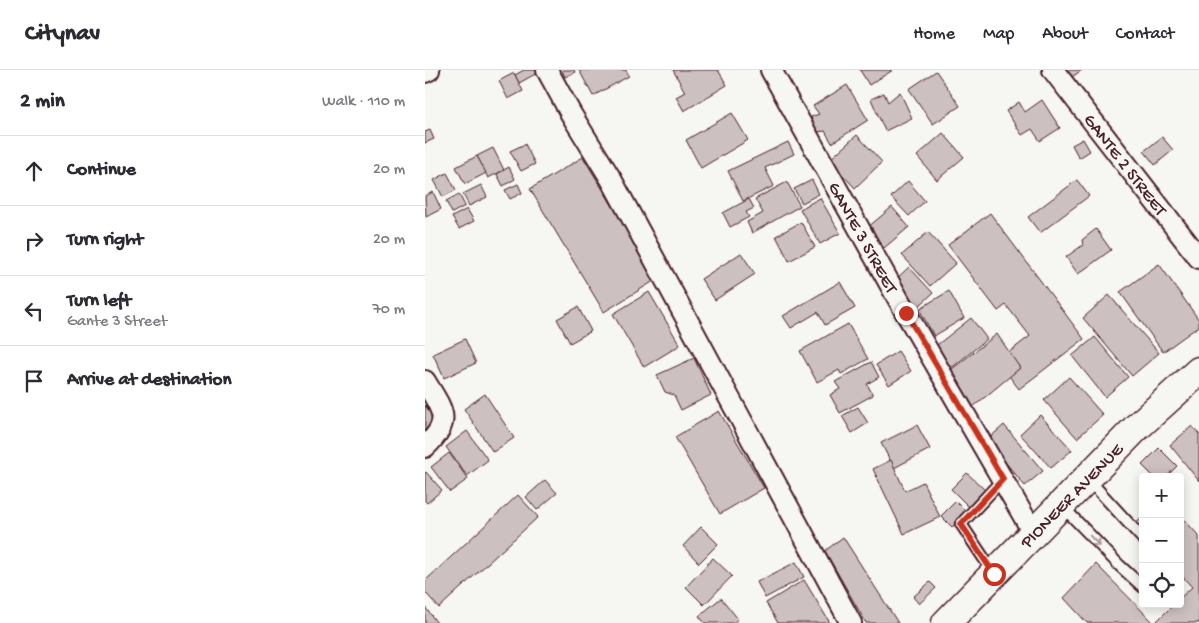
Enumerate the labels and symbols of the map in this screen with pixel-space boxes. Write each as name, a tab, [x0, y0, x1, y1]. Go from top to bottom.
street label: GANTE 2 STREET	[1078, 110, 1171, 222]
street label: GANTE 3 STREET	[822, 179, 901, 298]
route end	[895, 302, 918, 325]
street label: PIONEER AVENUE	[1016, 439, 1129, 554]
one-way arrow	[1089, 534, 1101, 547]
route start	[983, 563, 1006, 586]

